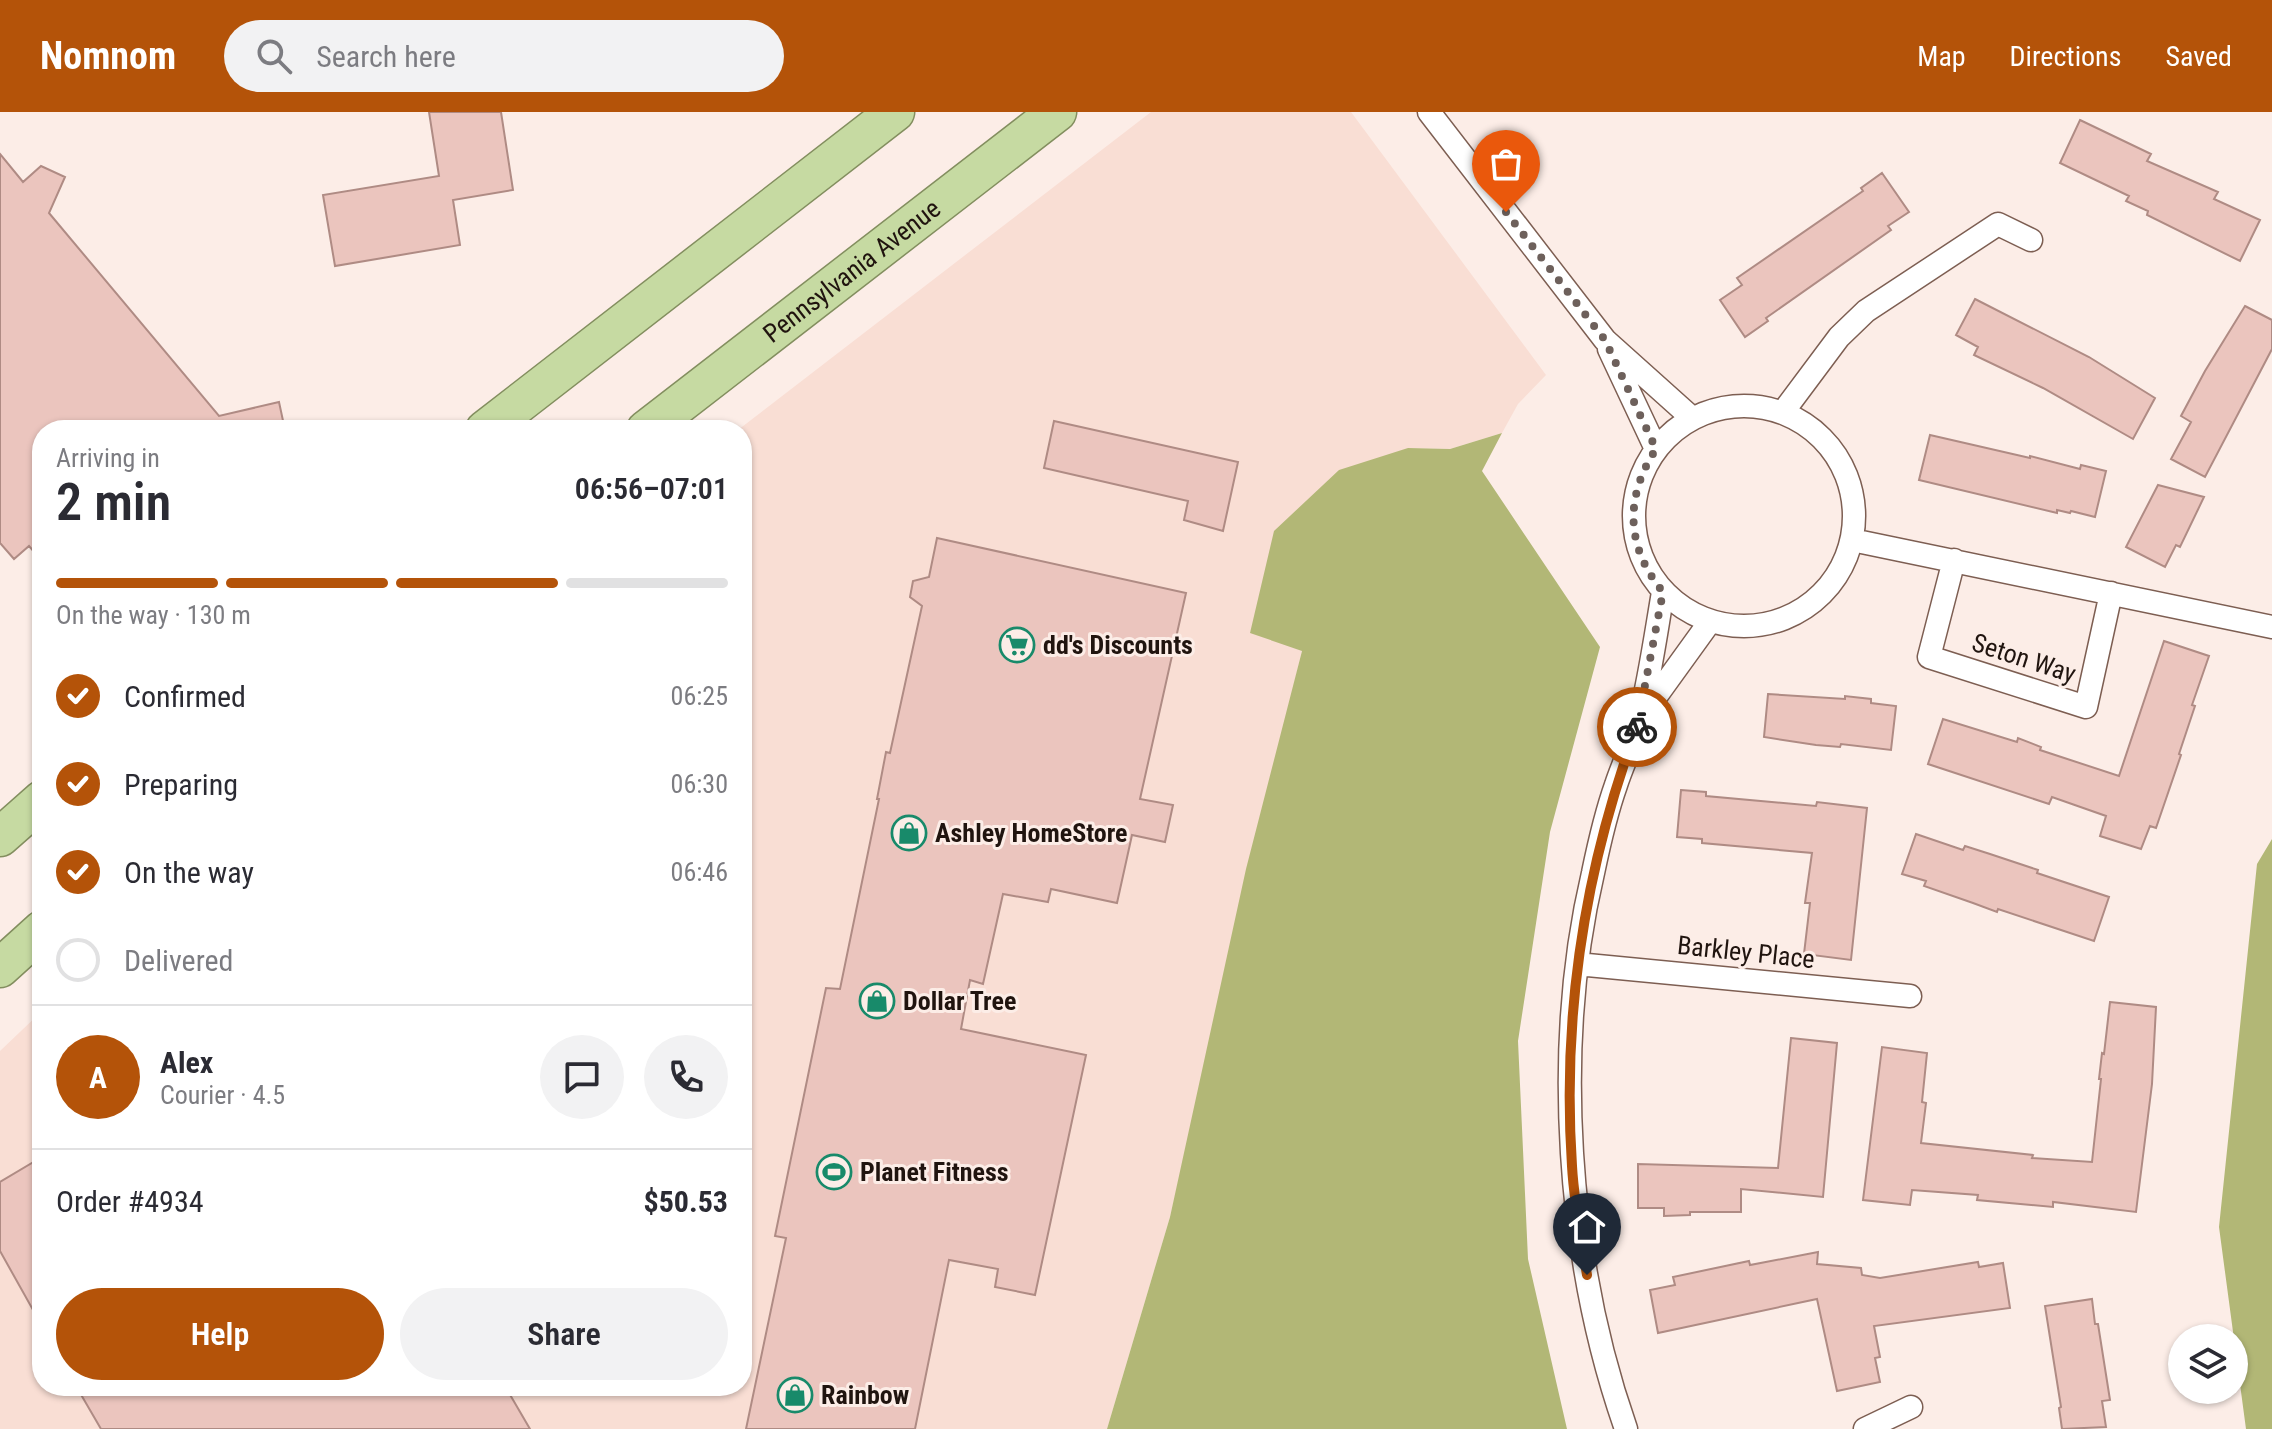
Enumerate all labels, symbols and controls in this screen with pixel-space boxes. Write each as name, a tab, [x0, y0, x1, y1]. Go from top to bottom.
search box	[224, 20, 784, 92]
text: Nomnom	[40, 34, 176, 78]
icon: search	[252, 34, 296, 78]
text: Search here	[316, 39, 456, 74]
text: Map	[1917, 40, 1966, 73]
text: Directions	[2010, 40, 2121, 73]
text: Saved	[2165, 40, 2232, 73]
pin	[1472, 130, 1540, 212]
icon: bag	[1484, 142, 1528, 186]
street label: Pennsylvania Avenue	[757, 193, 946, 349]
text: Arriving in	[56, 443, 160, 473]
text: 06:56–07:01	[575, 471, 728, 506]
text: 2 min	[56, 472, 171, 533]
text: On the way · 130 m	[56, 600, 251, 630]
supermarket icon: dd's Discounts	[998, 626, 1036, 664]
street label: Seton Way	[1968, 627, 2080, 689]
place label: dd's Discounts	[1043, 630, 1193, 660]
icon: check	[56, 674, 100, 718]
text: Confirmed	[124, 679, 246, 714]
text: 06:25	[671, 681, 728, 711]
courier	[1597, 687, 1677, 767]
icon: bike	[1615, 705, 1659, 749]
icon: check	[56, 762, 100, 806]
text: Preparing	[124, 767, 238, 802]
text: 06:30	[671, 769, 728, 799]
shop icon: Ashley HomeStore	[890, 814, 928, 852]
place label: Ashley HomeStore	[935, 818, 1128, 848]
icon: check	[56, 850, 100, 894]
text: On the way	[124, 855, 254, 890]
text: 06:46	[671, 857, 728, 887]
street label: Barkley Place	[1676, 930, 1816, 974]
text: Delivered	[124, 943, 233, 978]
shop icon: Dollar Tree	[858, 982, 896, 1020]
place label: Dollar Tree	[903, 986, 1016, 1016]
button: chat	[540, 1035, 624, 1119]
button: phone	[644, 1035, 728, 1119]
text: Alex	[160, 1045, 213, 1080]
text: A	[89, 1060, 107, 1095]
text: Courier · 4.5	[160, 1080, 285, 1110]
sports icon: Planet Fitness	[815, 1153, 853, 1191]
place label: Planet Fitness	[860, 1157, 1009, 1187]
text: Order #4934	[56, 1184, 204, 1219]
text: $50.53	[643, 1184, 728, 1219]
pin	[1553, 1193, 1621, 1275]
icon: home	[1565, 1205, 1609, 1249]
button: Help	[56, 1288, 384, 1380]
button: Share	[400, 1288, 728, 1380]
map controls	[2168, 1324, 2248, 1404]
button: layers	[2168, 1324, 2248, 1404]
shop icon: Rainbow	[776, 1376, 814, 1414]
place label: Rainbow	[821, 1380, 910, 1410]

